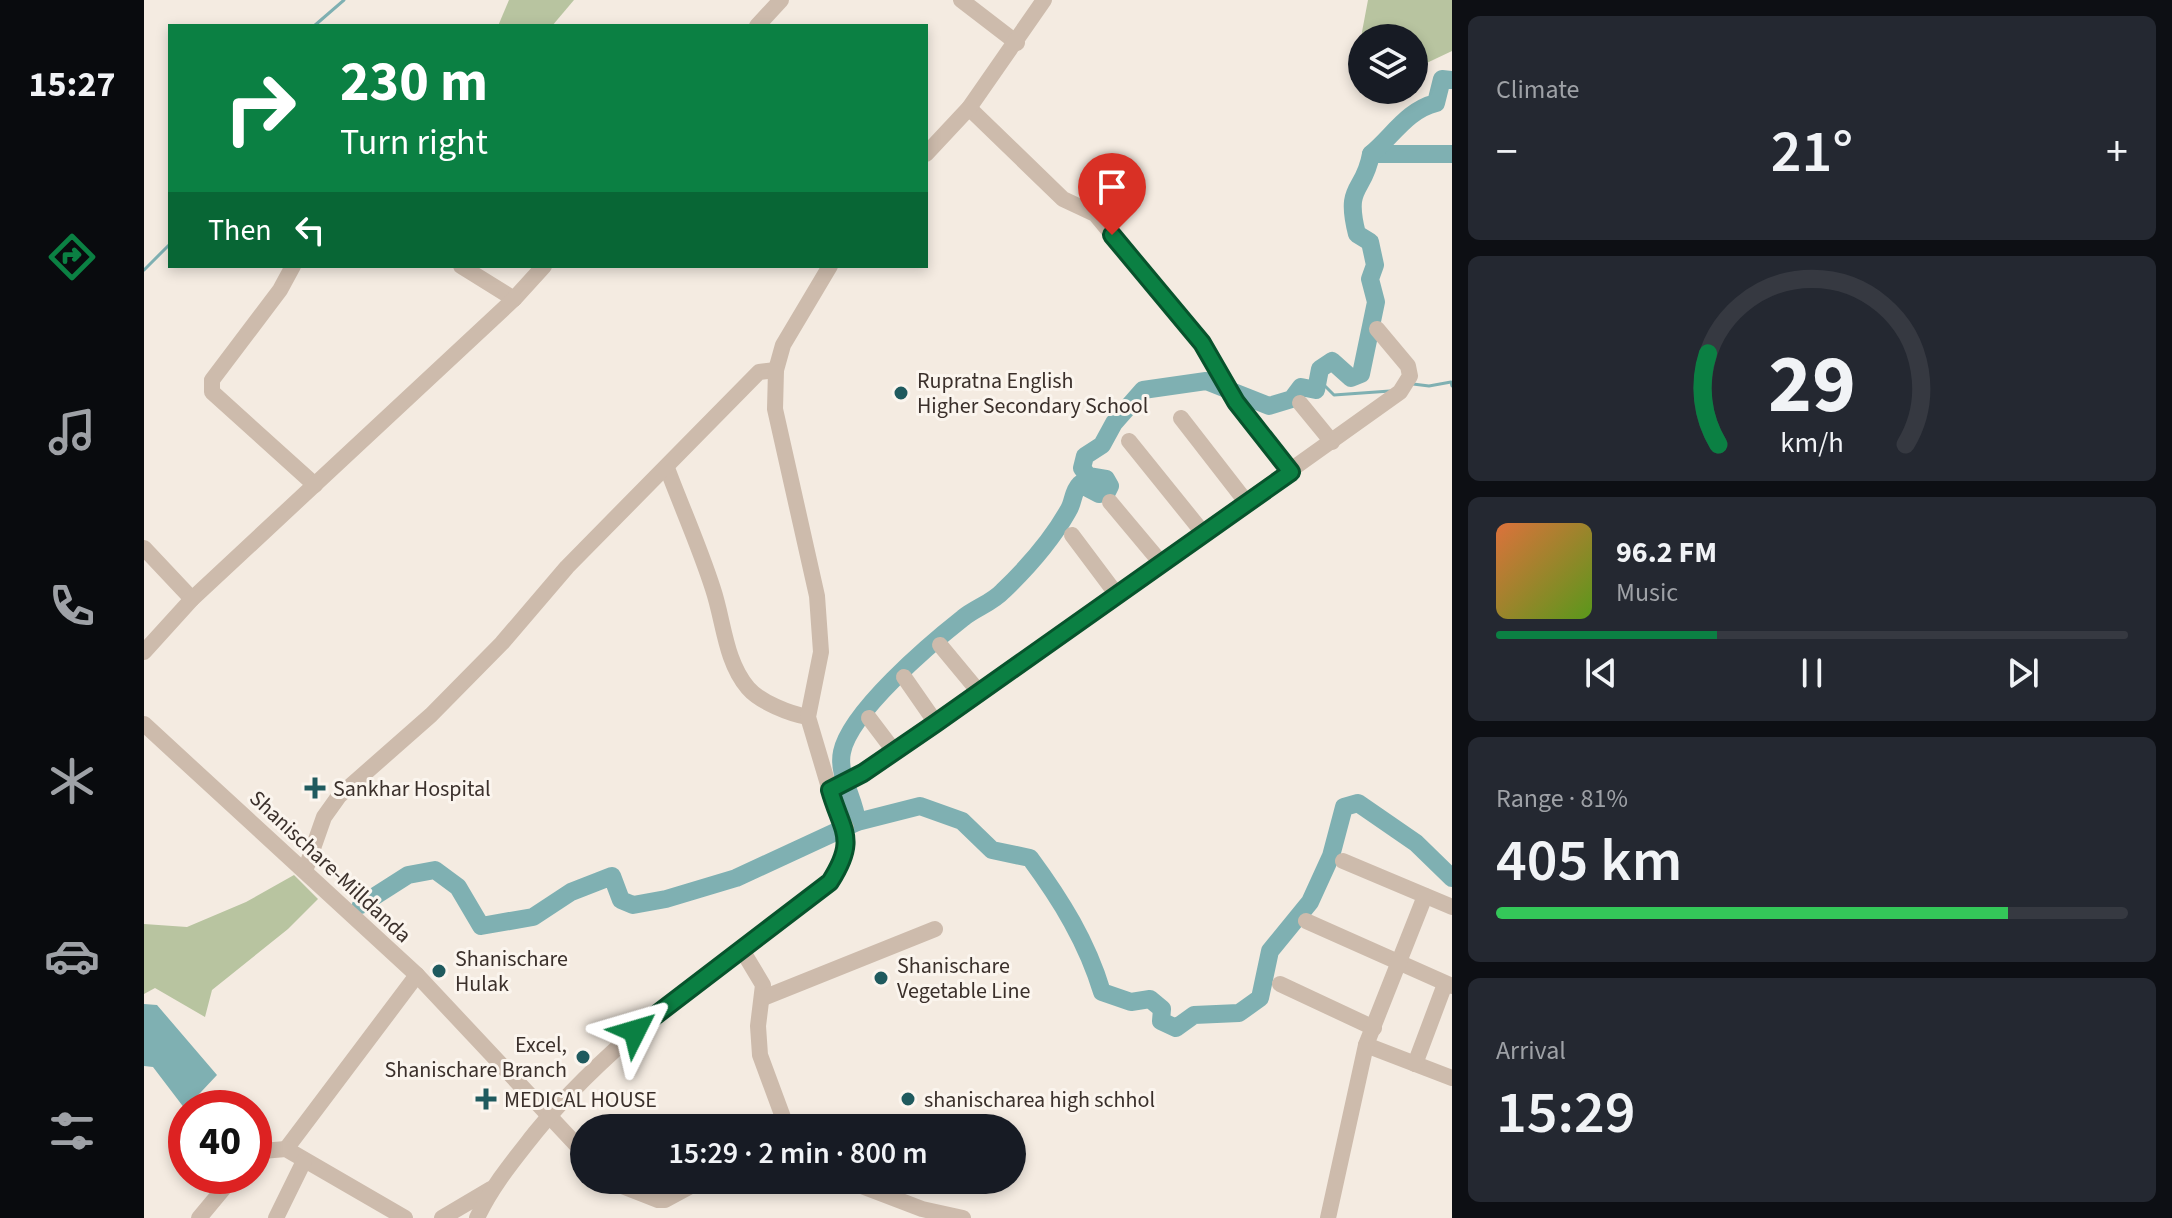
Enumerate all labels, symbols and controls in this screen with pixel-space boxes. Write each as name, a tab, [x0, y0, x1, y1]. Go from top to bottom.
map controls	[1348, 24, 1428, 104]
button: layers	[1348, 24, 1428, 104]
text: 230 m	[340, 43, 488, 122]
icon: right	[208, 56, 312, 160]
text: 15:27	[29, 59, 115, 110]
text: Climate	[1496, 71, 1580, 108]
text: 21°	[1771, 110, 1853, 195]
text: Turn right	[340, 117, 488, 168]
text: −	[1496, 121, 1518, 184]
text: +	[2106, 121, 2128, 184]
pin	[1078, 153, 1146, 235]
icon: arrive	[1090, 165, 1134, 209]
icon: left	[288, 208, 332, 252]
text: Then	[208, 209, 272, 252]
icon: directions	[44, 229, 100, 285]
text: 29	[1768, 325, 1856, 443]
place label: Rupratna English Higher Secondary School	[917, 365, 1148, 422]
marker: Rupratna English Higher Secondary School	[892, 384, 910, 402]
icon: music	[44, 404, 100, 460]
text: km/h	[1780, 423, 1844, 463]
text: 96.2 FM	[1616, 531, 1717, 574]
text: Music	[1616, 574, 1678, 611]
icon: phone	[44, 578, 100, 634]
icon: previous	[1579, 651, 1623, 695]
icon: pause	[1790, 651, 1834, 695]
icon: next	[2001, 651, 2045, 695]
icon: climate	[44, 753, 100, 809]
place label: Sankhar Hospital	[333, 773, 491, 805]
marker: Sankhar Hospital	[304, 777, 326, 799]
text: Range · 81%	[1496, 780, 1628, 817]
street label: Shanischare-Milldanda	[242, 783, 418, 950]
text: 405 km	[1496, 819, 1682, 904]
icon: car	[44, 928, 100, 984]
place label: Shanischare Hulak	[455, 943, 568, 1000]
place label: Shanischare Vegetable Line	[897, 950, 1030, 1007]
marker: Shanischare Hulak	[430, 962, 448, 980]
marker: Shanischare Vegetable Line	[872, 969, 890, 987]
position arrow	[593, 989, 677, 1073]
place label: Excel, Shanischare Branch	[385, 1029, 567, 1086]
text: Arrival	[1496, 1032, 1566, 1069]
marker: Excel, Shanischare Branch	[574, 1048, 592, 1066]
text: 15:29	[1496, 1071, 1636, 1156]
place label: MEDICAL HOUSE	[504, 1084, 657, 1116]
place label: shanischarea high schhol	[924, 1084, 1155, 1116]
marker: MEDICAL HOUSE	[475, 1088, 497, 1110]
speed limit sign: 40	[168, 1090, 272, 1194]
marker: shanischarea high schhol	[899, 1090, 917, 1108]
icon: filters	[44, 1103, 100, 1159]
text: 15:29 · 2 min · 800 m	[668, 1132, 928, 1175]

